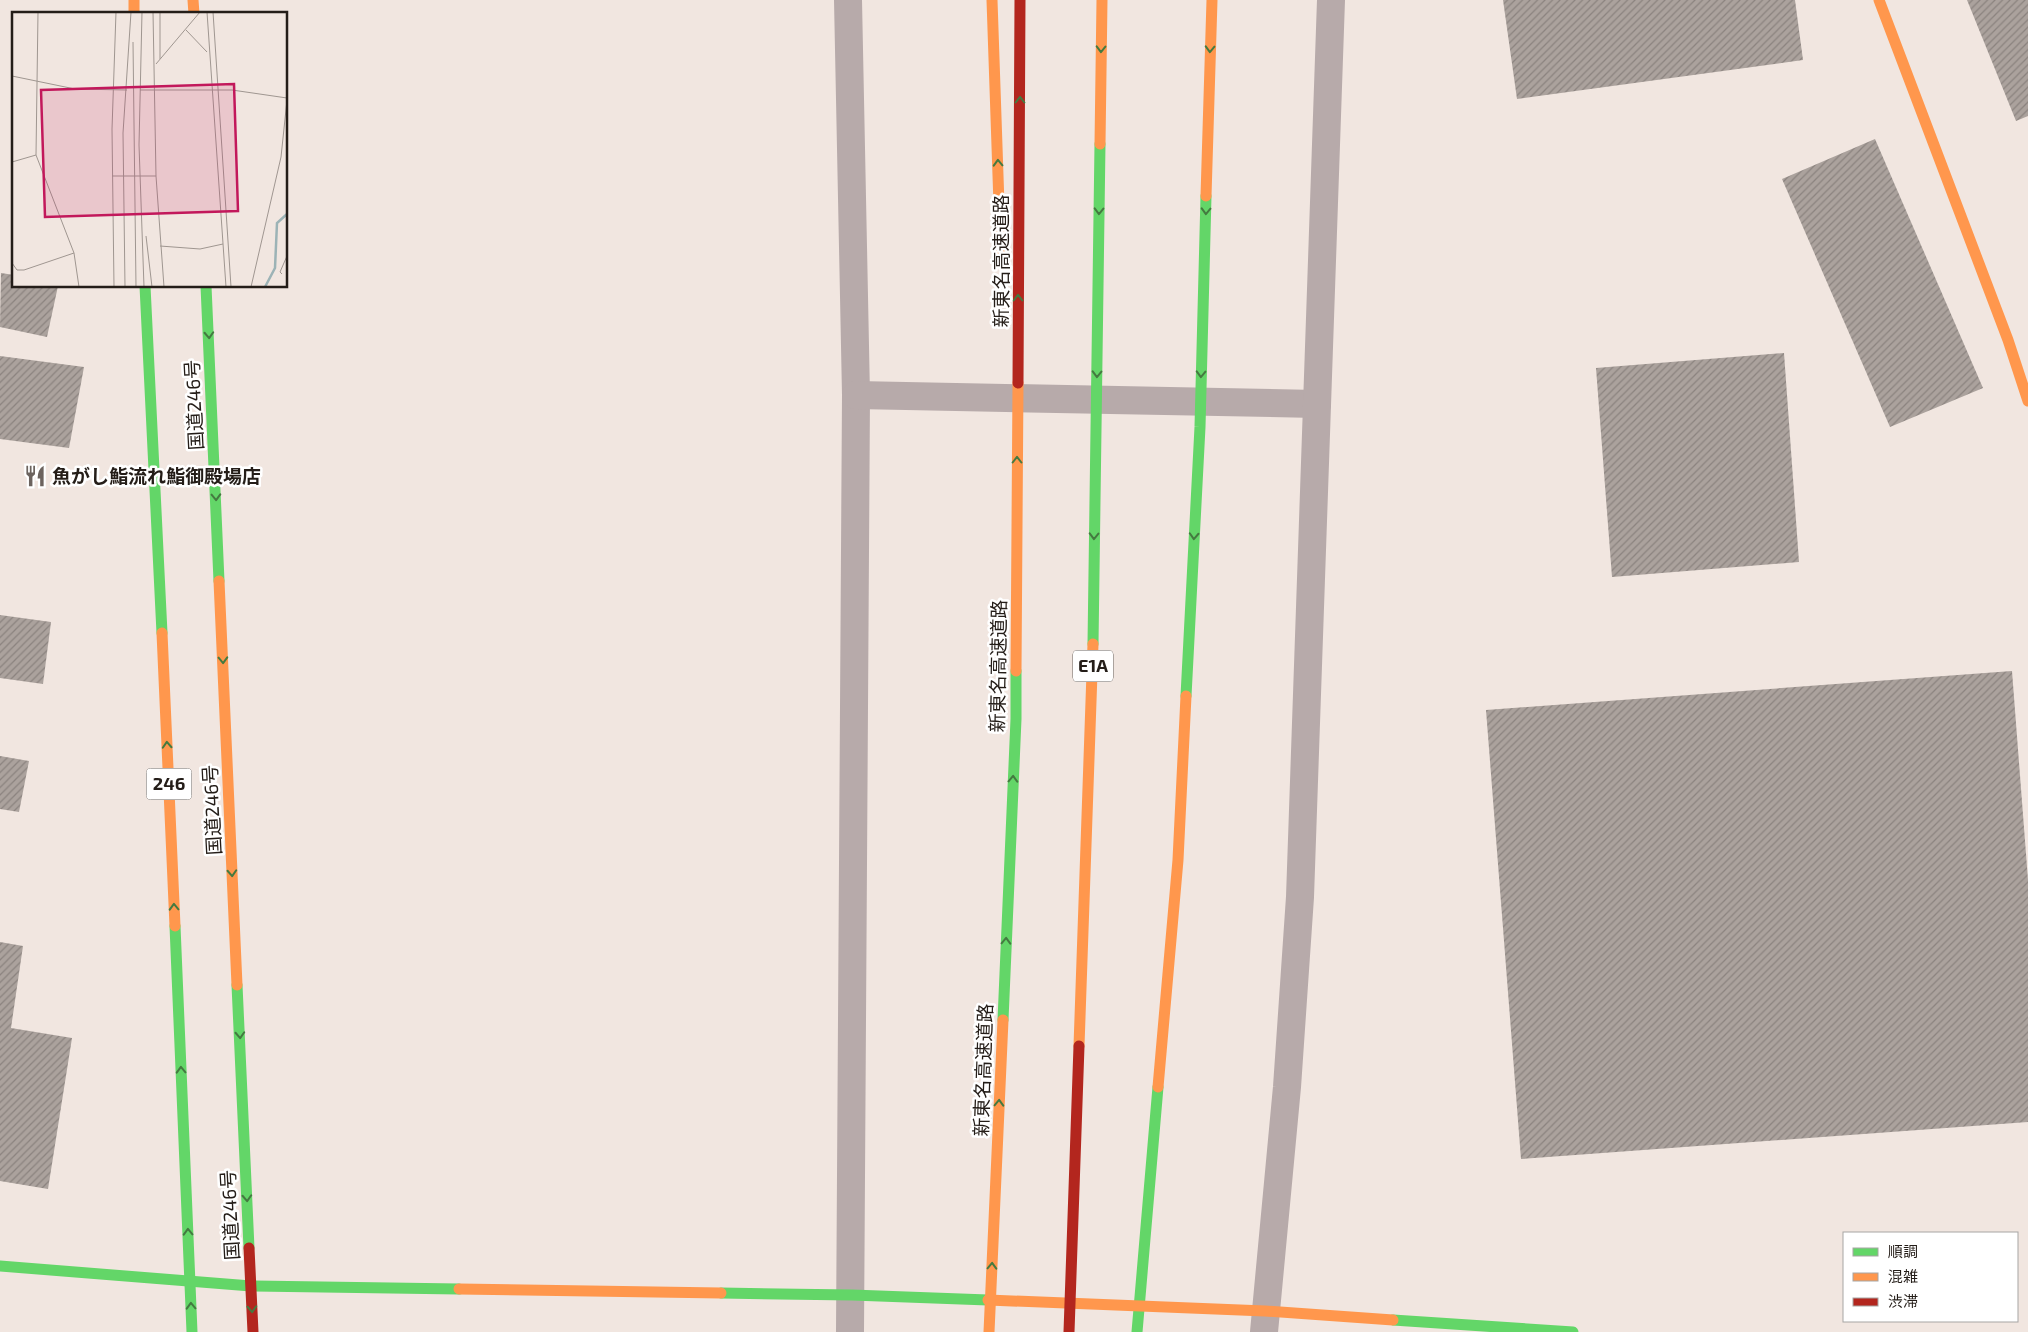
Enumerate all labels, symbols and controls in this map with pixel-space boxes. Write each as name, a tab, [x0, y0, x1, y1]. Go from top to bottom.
inset map	[12, 12, 288, 288]
one-way arrow	[1096, 45, 1106, 53]
one-way arrow	[1205, 45, 1216, 53]
one-way arrow	[1015, 96, 1025, 104]
one-way arrow	[992, 159, 1003, 167]
street label: 新東名高速道路	[989, 194, 1012, 328]
one-way arrow	[1094, 208, 1104, 215]
one-way arrow	[1201, 208, 1211, 215]
one-way arrow	[1013, 293, 1023, 301]
one-way arrow	[203, 331, 214, 339]
street label: 国道246号	[180, 359, 207, 451]
one-way arrow	[1092, 370, 1102, 378]
one-way arrow	[1196, 370, 1207, 378]
one-way arrow	[1012, 456, 1022, 464]
restaurant icon: 魚がし鮨流れ鮨御殿場店	[22, 463, 48, 489]
place label: 魚がし鮨流れ鮨御殿場店	[52, 464, 261, 487]
one-way arrow	[210, 494, 221, 502]
one-way arrow	[1089, 532, 1099, 540]
one-way arrow	[1189, 532, 1200, 540]
street label: 新東名高速道路	[985, 599, 1010, 733]
road number: E1A	[1073, 650, 1113, 681]
one-way arrow	[217, 656, 228, 664]
one-way arrow	[162, 741, 173, 749]
street label: 国道246号	[198, 764, 225, 856]
road number: 246	[146, 769, 192, 800]
one-way arrow	[1008, 775, 1018, 782]
one-way arrow	[227, 869, 238, 877]
one-way arrow	[169, 903, 180, 911]
one-way arrow	[1001, 937, 1011, 944]
street label: 新東名高速道路	[969, 1003, 996, 1137]
one-way arrow	[234, 1031, 245, 1039]
one-way arrow	[176, 1066, 186, 1074]
one-way arrow	[993, 1099, 1004, 1107]
street label: 国道246号	[216, 1169, 243, 1261]
one-way arrow	[242, 1194, 253, 1202]
one-way arrow	[182, 1228, 193, 1236]
legend	[1843, 1232, 2018, 1322]
text: 順調	[1888, 1242, 1918, 1260]
one-way arrow	[986, 1262, 997, 1270]
text: 混雑	[1888, 1267, 1918, 1285]
text: 渋滞	[1888, 1292, 1918, 1310]
one-way arrow	[185, 1302, 196, 1310]
one-way arrow	[247, 1305, 258, 1313]

